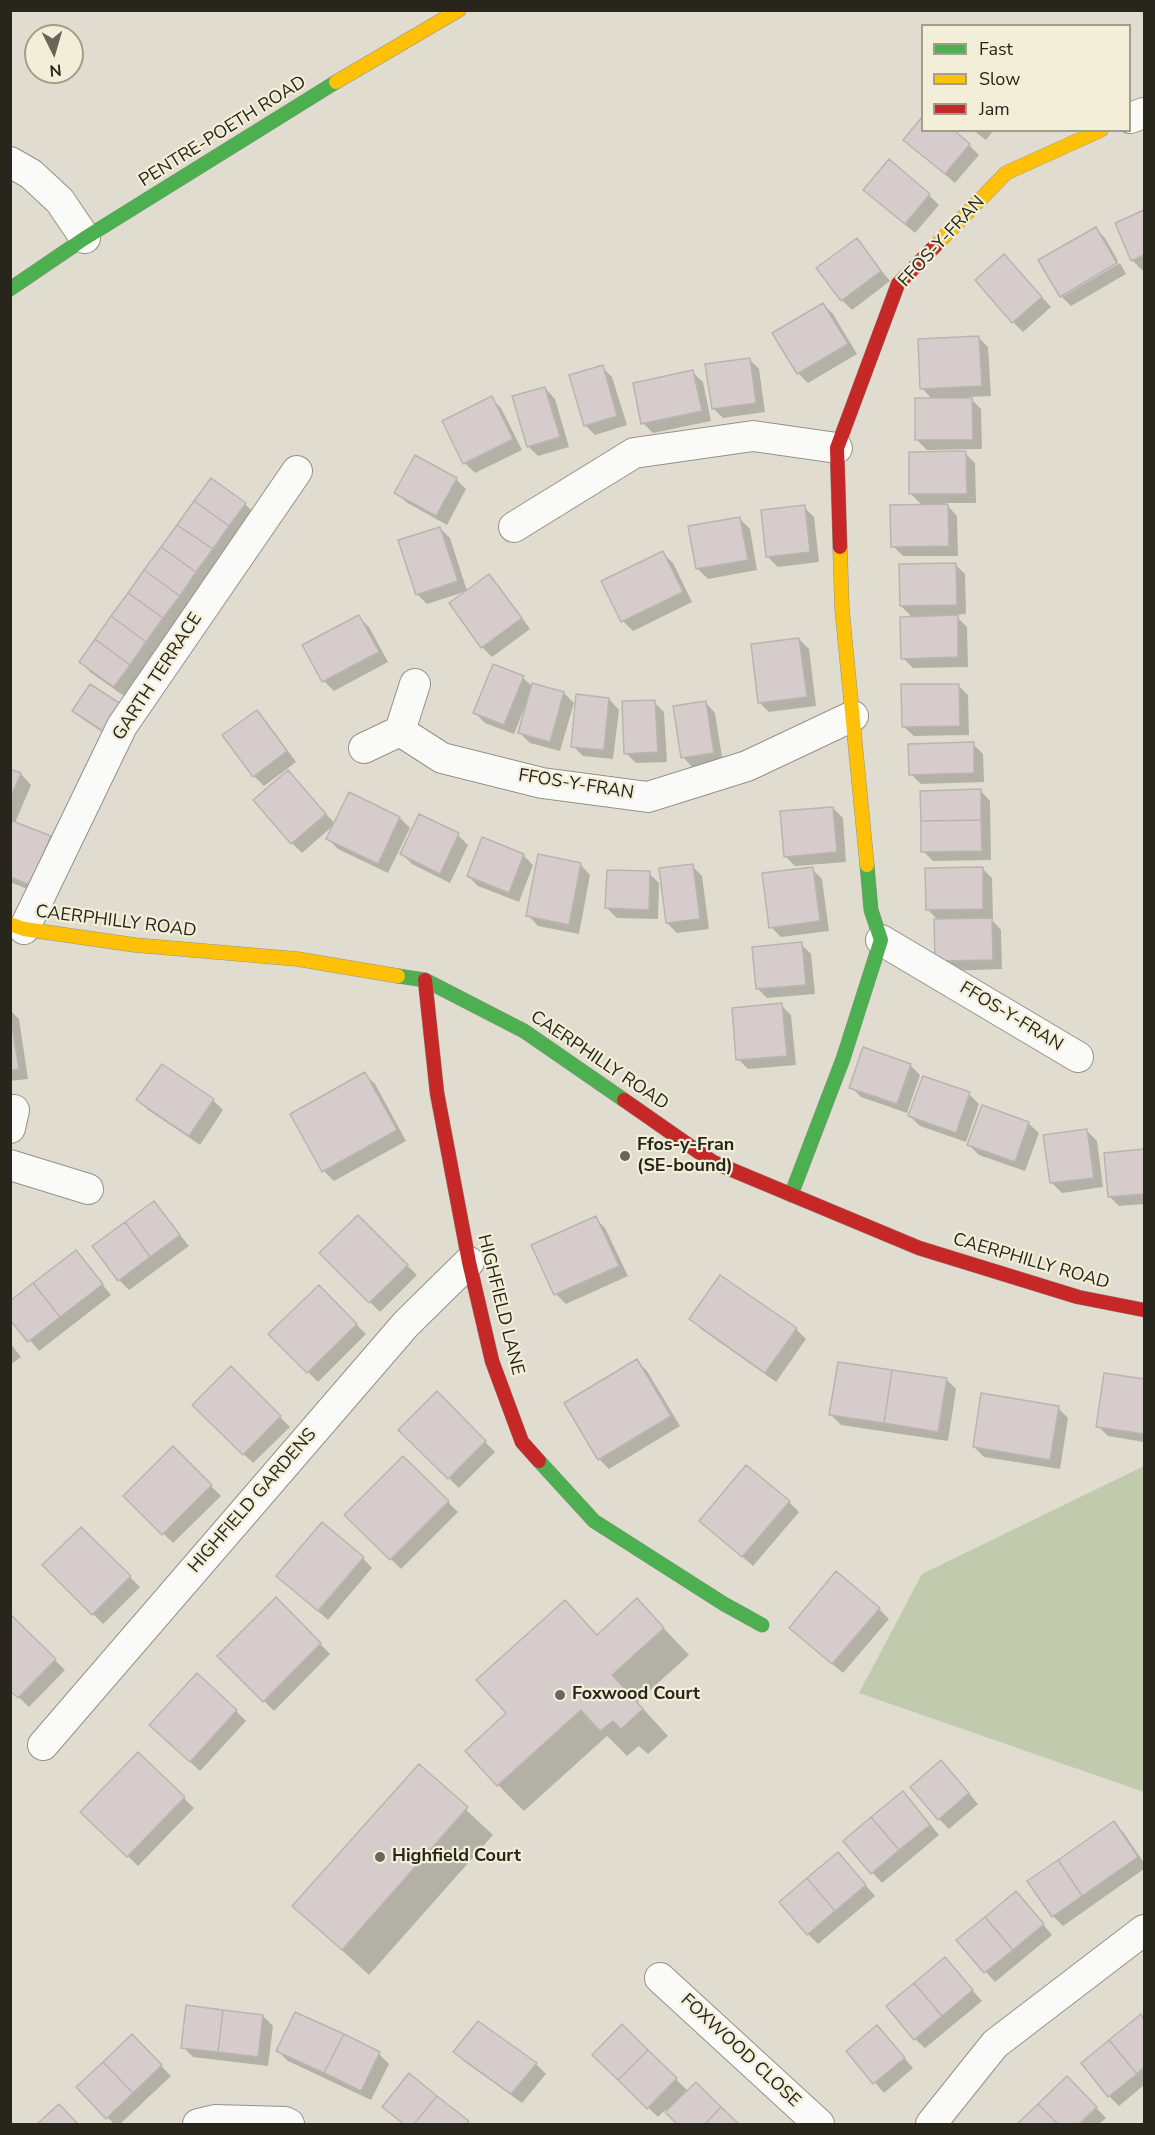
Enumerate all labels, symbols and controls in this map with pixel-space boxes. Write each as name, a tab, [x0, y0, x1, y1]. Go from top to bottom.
north arrow	[24, 24, 84, 84]
legend	[921, 24, 1131, 132]
text: Fast	[979, 37, 1013, 61]
text: N	[48, 58, 62, 81]
text: Slow	[979, 67, 1020, 91]
street label: PENTRE-POETH ROAD	[136, 72, 310, 192]
text: Jam	[979, 97, 1010, 121]
street label: FFOS-Y-FRAN	[894, 192, 990, 292]
street label: GARTH TERRACE	[109, 609, 207, 745]
street label: FFOS-Y-FRAN	[517, 765, 635, 805]
street label: CAERPHILLY ROAD	[34, 901, 198, 943]
street label: FFOS-Y-FRAN	[955, 978, 1067, 1056]
street label: CAERPHILLY ROAD	[526, 1007, 672, 1115]
place label: Ffos-y-Fran (SE-bound)	[637, 1135, 734, 1178]
marker: Ffos-y-Fran (SE-bound)	[618, 1149, 632, 1163]
street label: CAERPHILLY ROAD	[950, 1229, 1112, 1295]
street label: HIGHFIELD LANE	[472, 1232, 528, 1378]
street label: HIGHFIELD GARDENS	[184, 1424, 322, 1578]
place label: Foxwood Court	[572, 1684, 700, 1706]
marker: Foxwood Court	[553, 1688, 567, 1702]
place label: Highfield Court	[392, 1846, 521, 1868]
marker: Highfield Court	[373, 1850, 387, 1864]
street label: FOXWOOD CLOSE	[676, 1990, 804, 2112]

